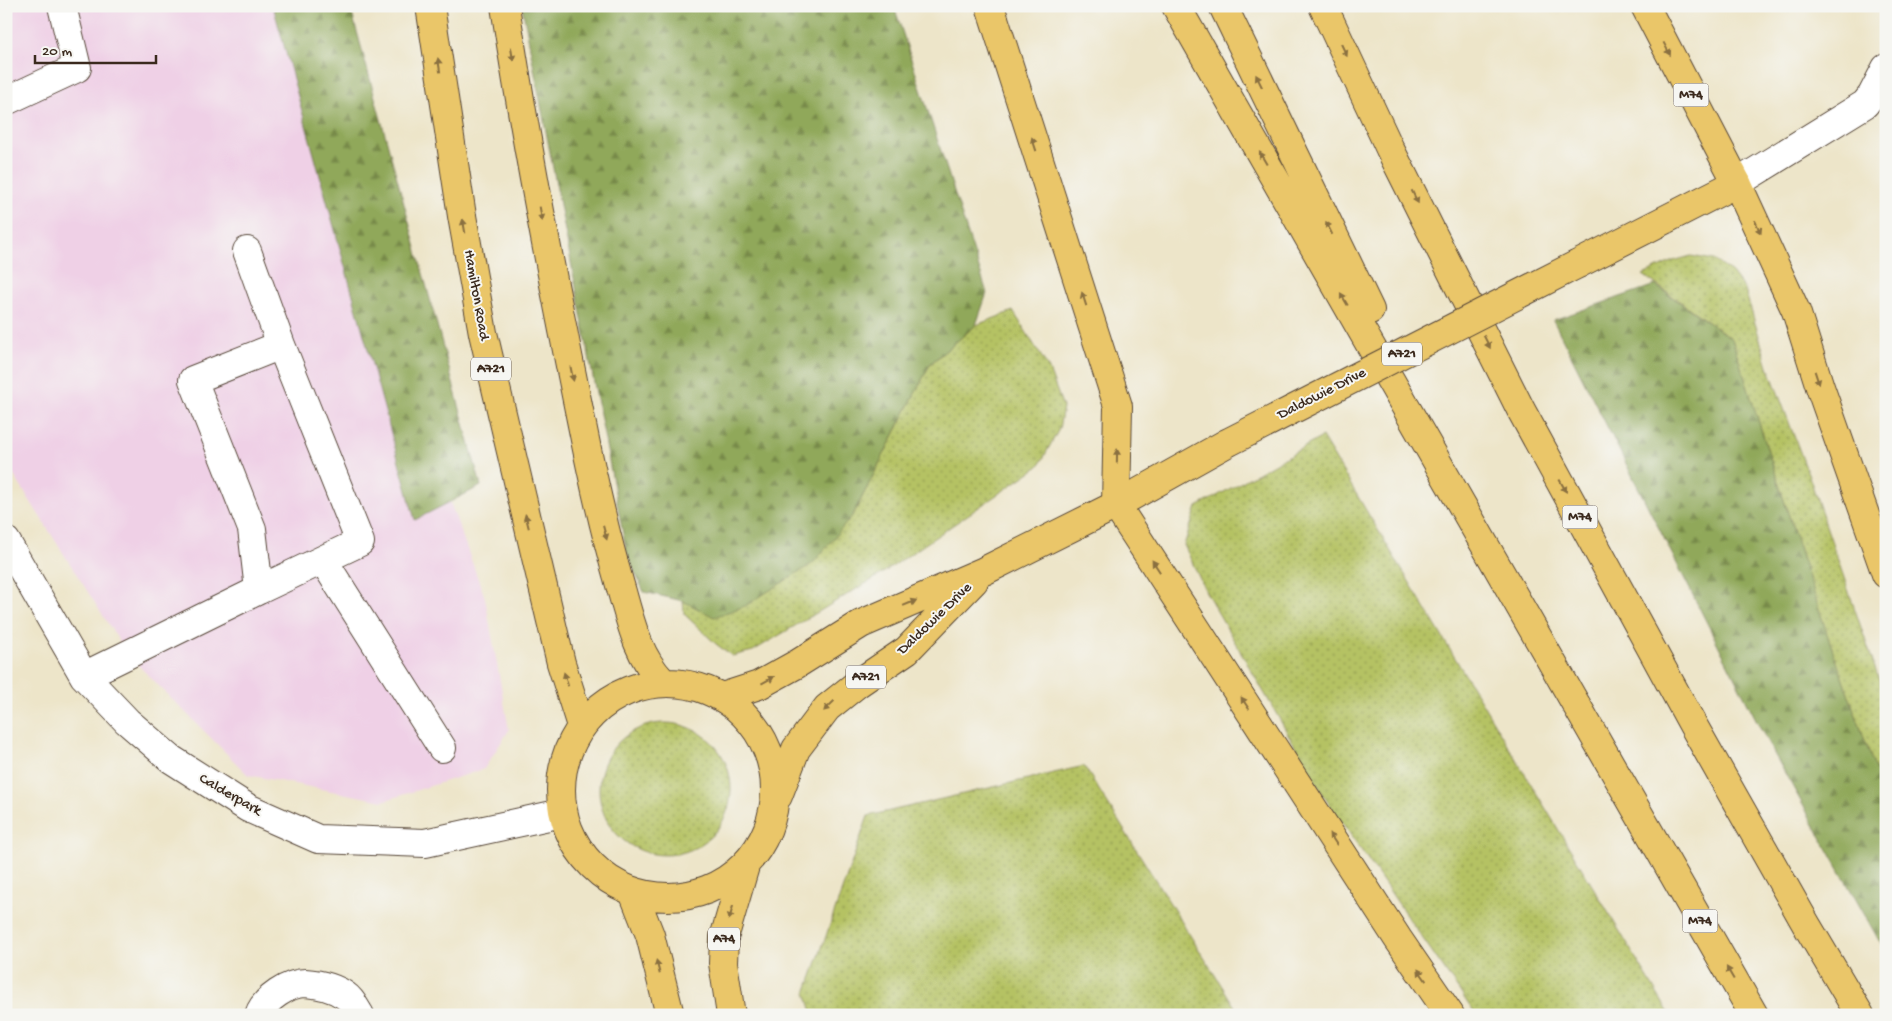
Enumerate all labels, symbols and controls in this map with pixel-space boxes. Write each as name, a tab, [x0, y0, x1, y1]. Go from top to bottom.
scale bar	[35, 32, 156, 64]
text: 20 m	[42, 43, 72, 61]
one-way arrow	[1340, 43, 1348, 57]
one-way arrow	[1663, 43, 1672, 56]
one-way arrow	[509, 47, 517, 63]
one-way arrow	[435, 57, 443, 73]
one-way arrow	[1255, 74, 1263, 88]
road number: M74	[1674, 84, 1708, 106]
one-way arrow	[1030, 137, 1038, 152]
one-way arrow	[1258, 152, 1267, 165]
one-way arrow	[1411, 190, 1419, 204]
one-way arrow	[537, 207, 545, 223]
one-way arrow	[459, 217, 467, 233]
one-way arrow	[1325, 220, 1333, 235]
one-way arrow	[1754, 220, 1762, 234]
street label: Hamilton Road	[459, 248, 493, 343]
one-way arrow	[1079, 291, 1087, 306]
one-way arrow	[1339, 293, 1348, 306]
one-way arrow	[1483, 335, 1491, 349]
road number: A721	[1382, 342, 1422, 366]
road number: A721	[471, 358, 511, 380]
street label: Daldowie Drive	[1274, 364, 1369, 424]
one-way arrow	[568, 366, 576, 382]
one-way arrow	[1814, 371, 1822, 386]
one-way arrow	[1113, 448, 1121, 464]
one-way arrow	[1559, 479, 1567, 493]
road number: M74	[1562, 506, 1598, 528]
one-way arrow	[523, 514, 531, 529]
one-way arrow	[601, 525, 609, 541]
one-way arrow	[1151, 560, 1161, 573]
street label: Daldowie Drive	[893, 579, 976, 660]
one-way arrow	[903, 598, 917, 606]
road number: A721	[846, 666, 886, 689]
one-way arrow	[562, 671, 570, 686]
one-way arrow	[760, 676, 775, 684]
one-way arrow	[1240, 696, 1249, 709]
one-way arrow	[824, 700, 836, 712]
street label: Calderpark	[195, 770, 266, 821]
one-way arrow	[1328, 832, 1338, 846]
one-way arrow	[727, 905, 735, 920]
road number: M74	[1682, 909, 1718, 932]
road number: A74	[708, 928, 740, 951]
one-way arrow	[654, 960, 662, 975]
one-way arrow	[1726, 965, 1734, 980]
one-way arrow	[1417, 968, 1427, 981]

